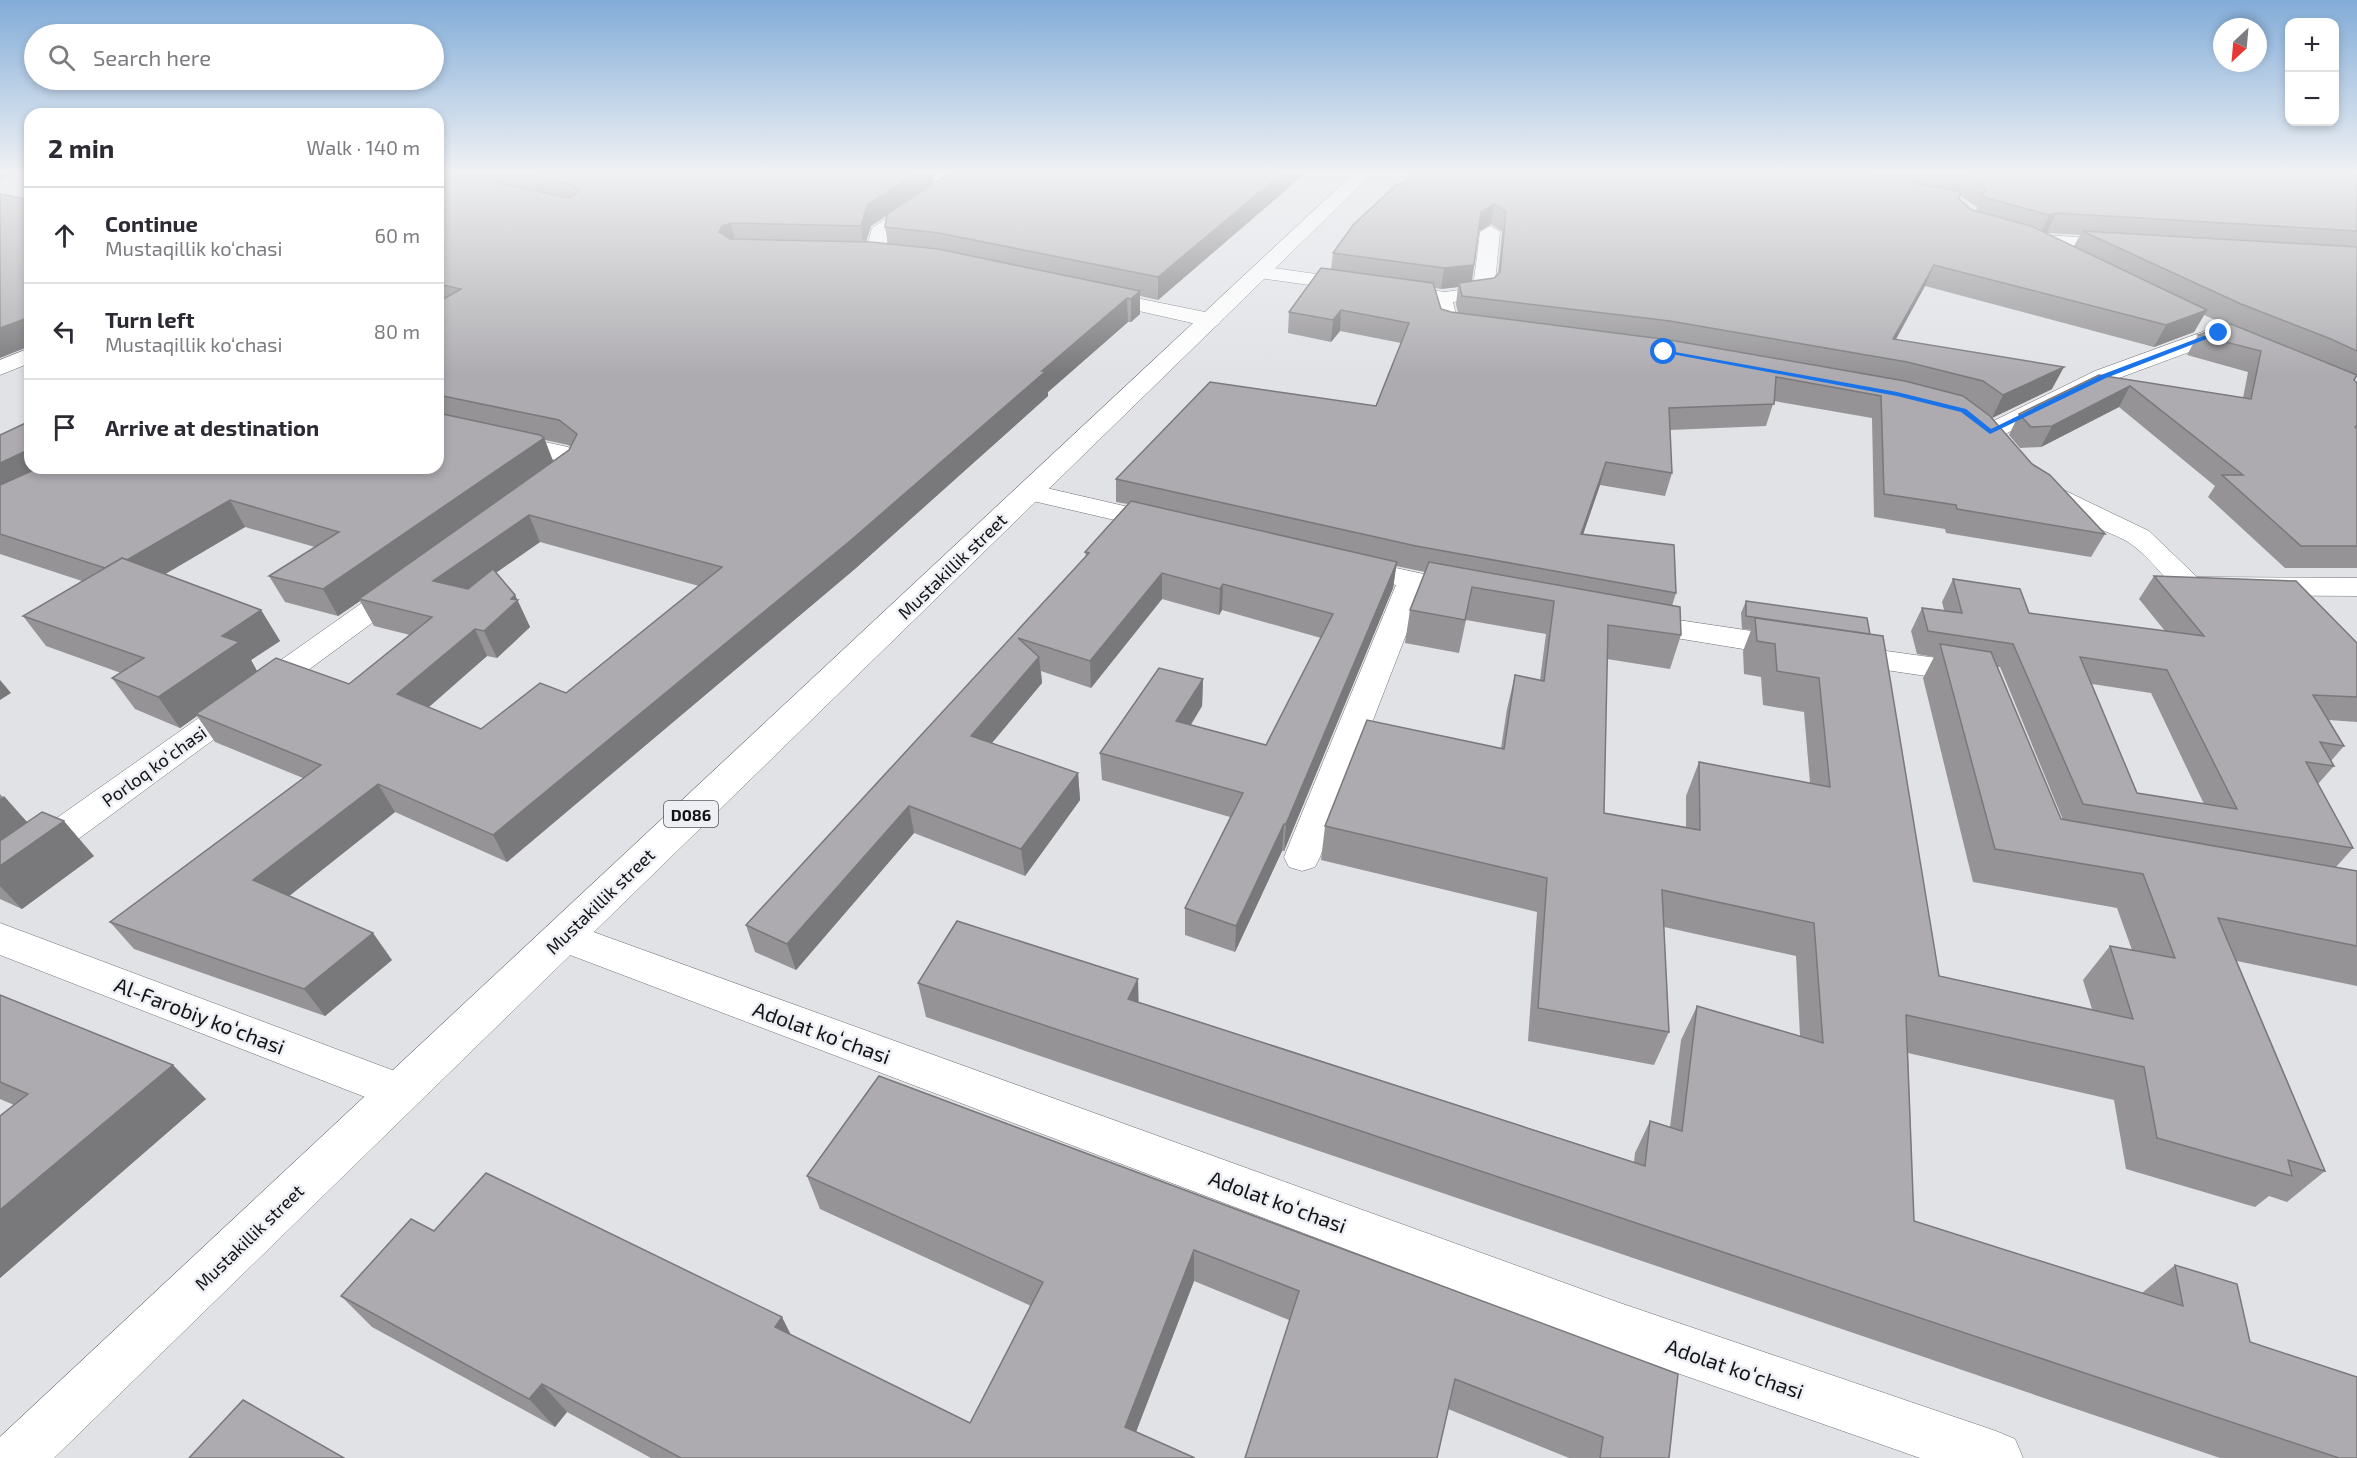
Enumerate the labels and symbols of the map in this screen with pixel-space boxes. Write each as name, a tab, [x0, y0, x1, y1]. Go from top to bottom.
north arrow	[2213, 18, 2267, 72]
route end	[2205, 319, 2231, 345]
route start	[1650, 338, 1676, 364]
street label: Mustakillik street	[893, 508, 1011, 624]
street label: Porloq koʻchasi	[97, 721, 211, 811]
road number: D086	[664, 801, 718, 827]
street label: Mustakillik street	[541, 843, 659, 959]
street label: Al-Farobiy koʻchasi	[111, 971, 289, 1059]
street label: Adolat koʻchasi	[750, 996, 894, 1068]
street label: Adolat koʻchasi	[1206, 1165, 1350, 1237]
street label: Mustakillik street	[190, 1179, 308, 1295]
street label: Adolat koʻchasi	[1663, 1333, 1807, 1403]

